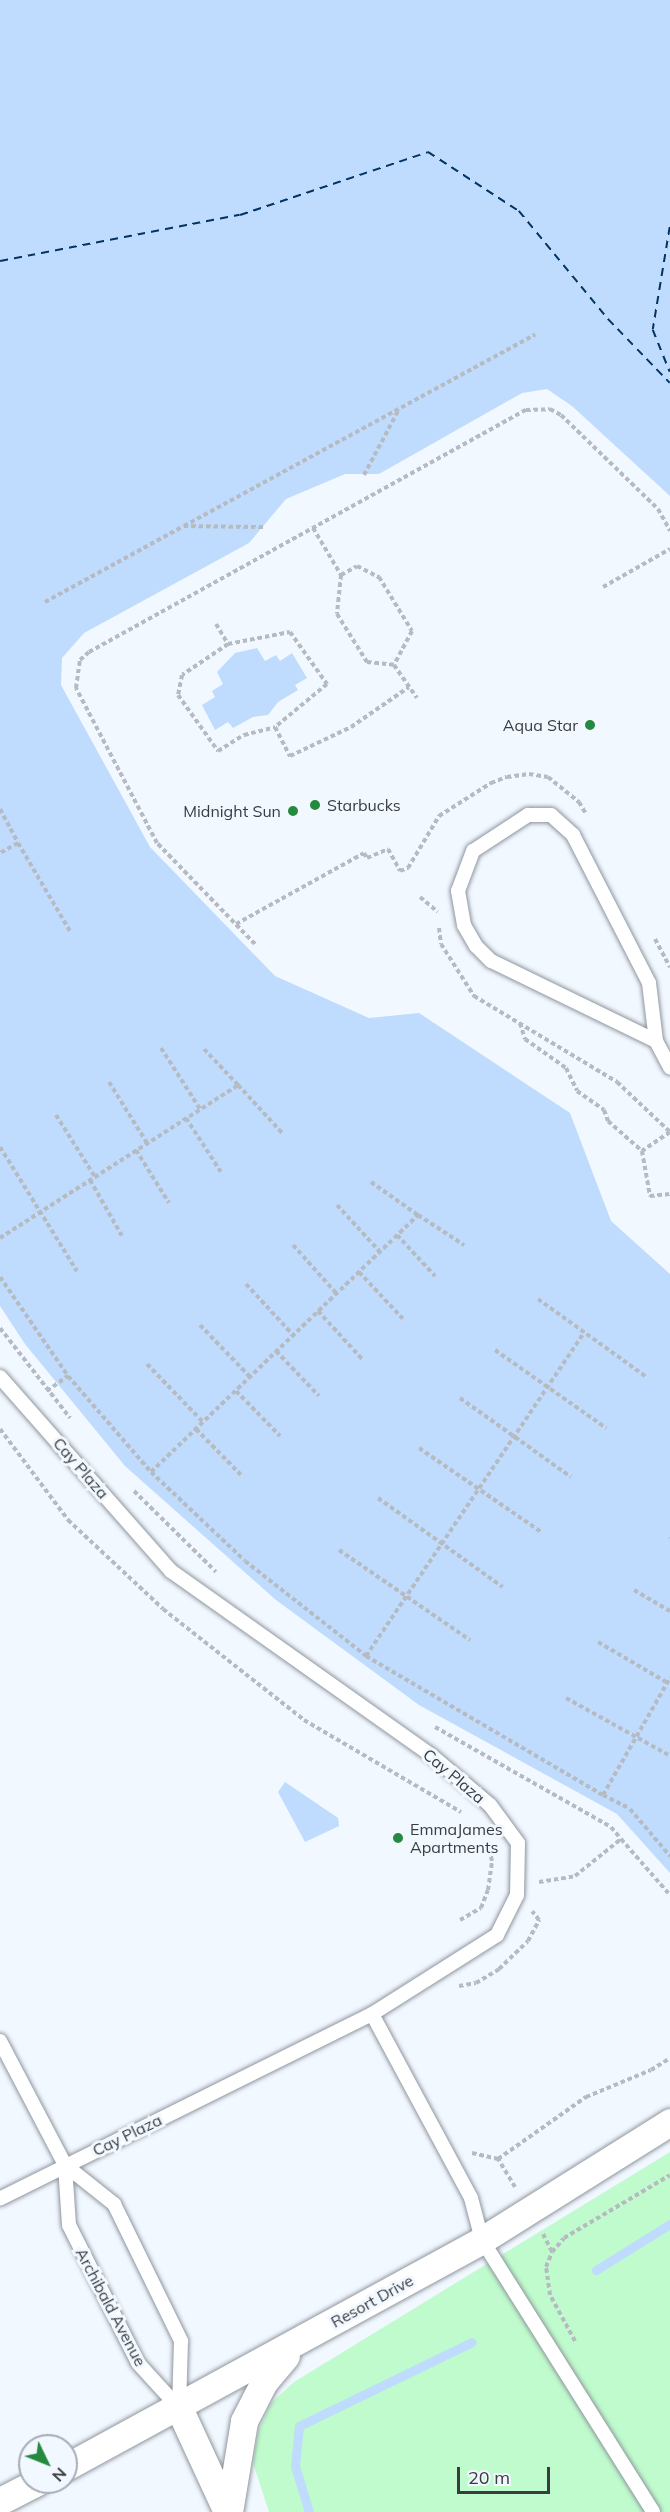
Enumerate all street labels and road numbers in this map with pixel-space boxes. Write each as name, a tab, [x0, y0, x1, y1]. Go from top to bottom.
street label: Cay Plaza	[49, 1434, 113, 1502]
street label: Cay Plaza	[419, 1745, 489, 1807]
street label: Cay Plaza	[89, 2110, 165, 2160]
street label: Archibald Avenue	[72, 2245, 150, 2369]
street label: Resort Drive	[327, 2270, 417, 2332]

